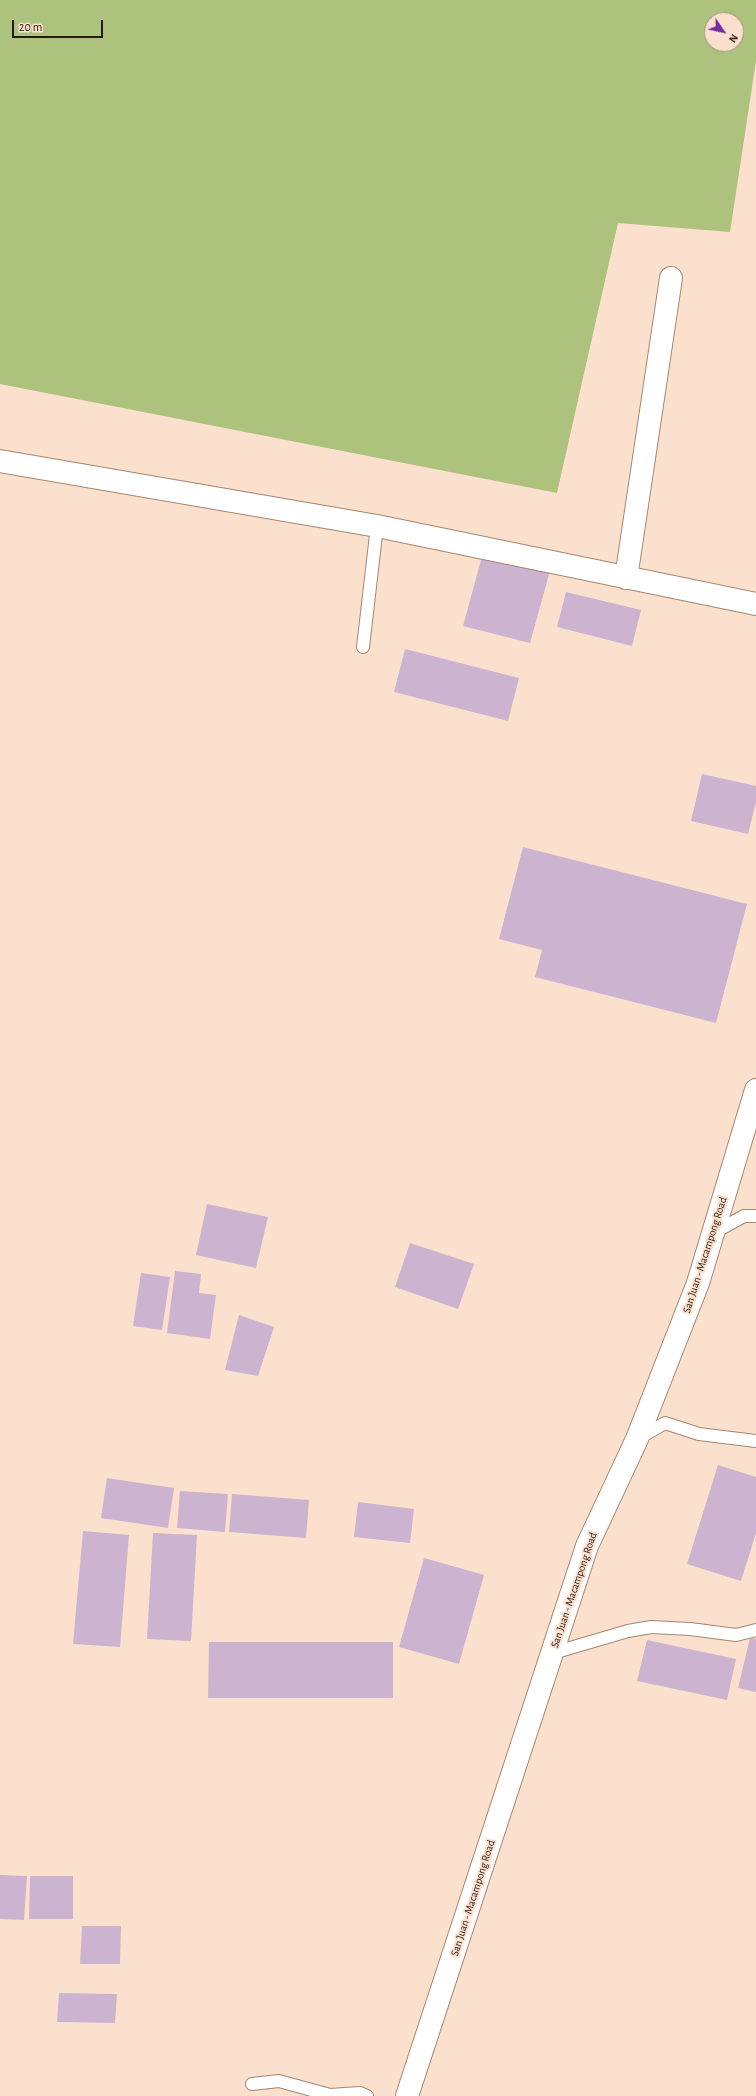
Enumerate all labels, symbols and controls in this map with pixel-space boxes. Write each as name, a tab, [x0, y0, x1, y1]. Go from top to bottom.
scale bar	[14, 12, 105, 38]
north arrow	[704, 12, 744, 52]
text: 20 m	[19, 21, 42, 33]
text: N	[727, 32, 740, 45]
street label: San Juan - Macampong Road	[680, 1195, 730, 1315]
street label: San Juan - Macampong Road	[548, 1531, 600, 1649]
street label: San Juan - Macampong Road	[448, 1838, 498, 1958]

